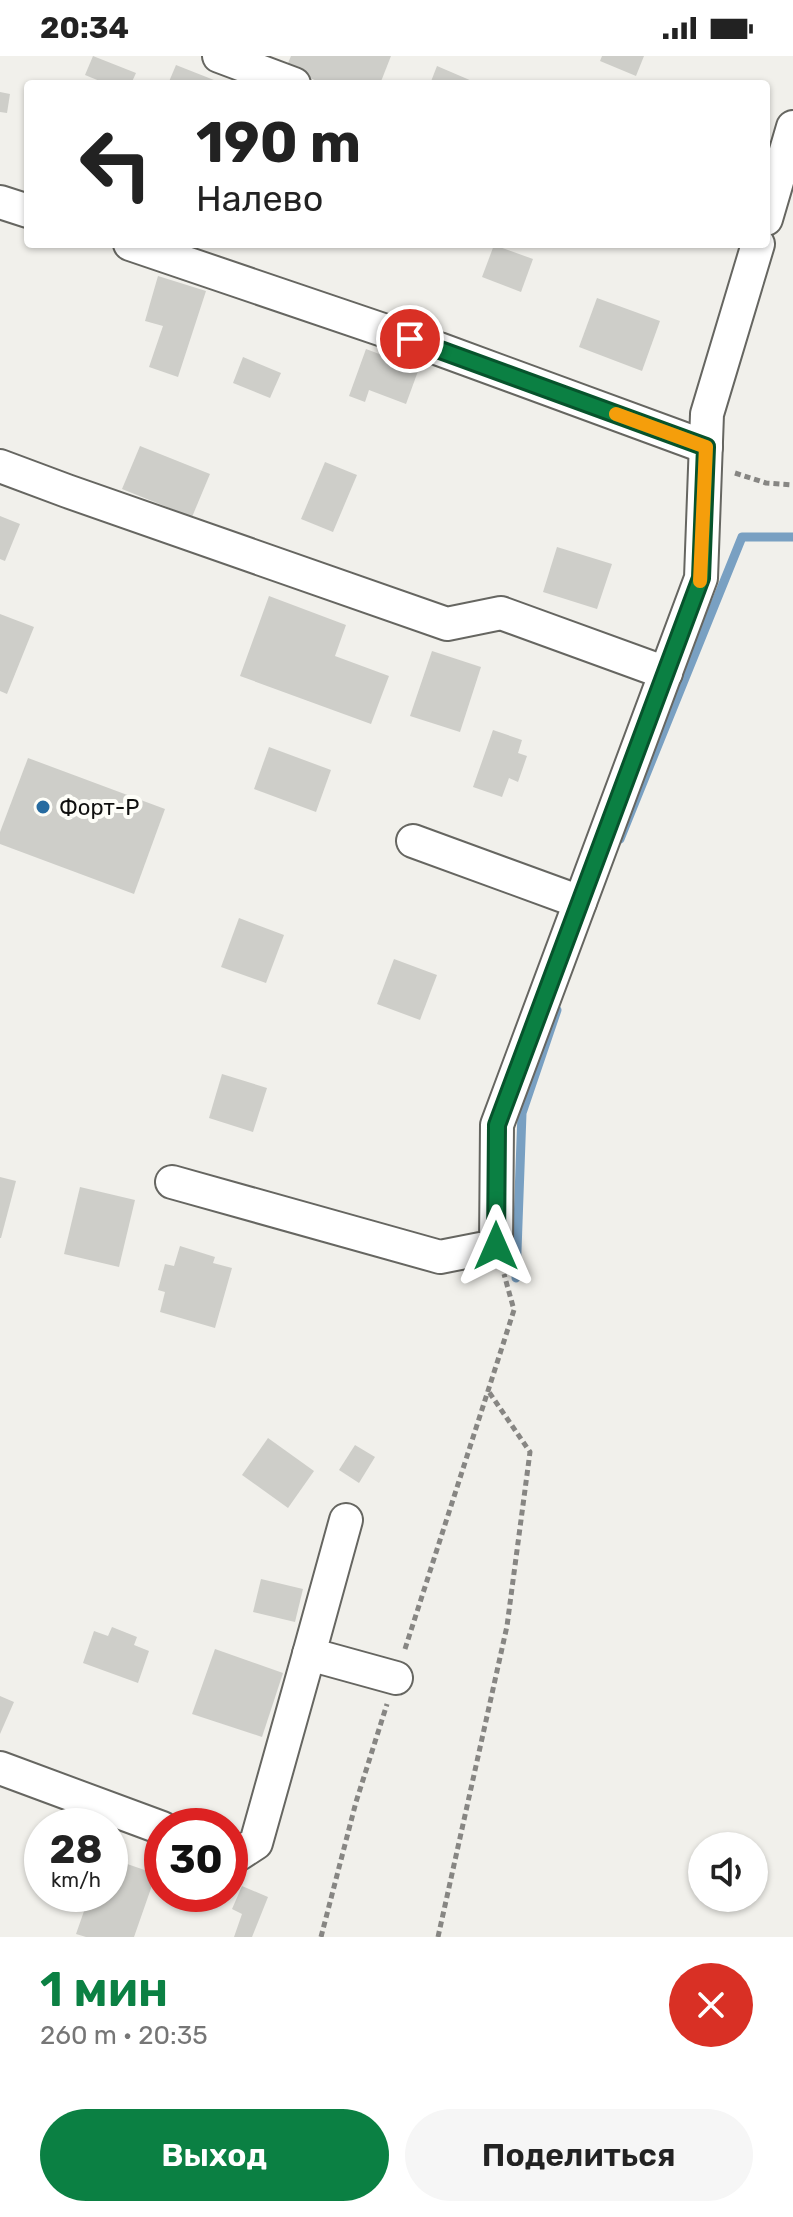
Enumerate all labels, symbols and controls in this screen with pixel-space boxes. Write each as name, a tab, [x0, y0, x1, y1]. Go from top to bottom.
text: 20:34	[40, 10, 129, 46]
text: 190 m	[196, 110, 361, 176]
icon: left	[64, 112, 168, 216]
text: Налево	[196, 177, 323, 220]
pin	[376, 305, 444, 373]
icon: arrive	[388, 317, 432, 361]
place label: Форт-Р	[59, 794, 139, 821]
marker: Форт-Р	[34, 798, 52, 816]
position arrow	[454, 1204, 538, 1288]
speed limit sign: 30	[144, 1808, 248, 1912]
text: 28	[49, 1826, 103, 1873]
map controls	[688, 1832, 768, 1912]
button: sound	[688, 1832, 768, 1912]
text: km/h	[51, 1868, 101, 1892]
text: 1 мин	[40, 1961, 168, 2018]
button: close	[669, 1963, 753, 2047]
text: 260 m · 20:35	[40, 2020, 208, 2051]
button: Выход	[40, 2109, 389, 2201]
button: Поделиться	[405, 2109, 753, 2201]

